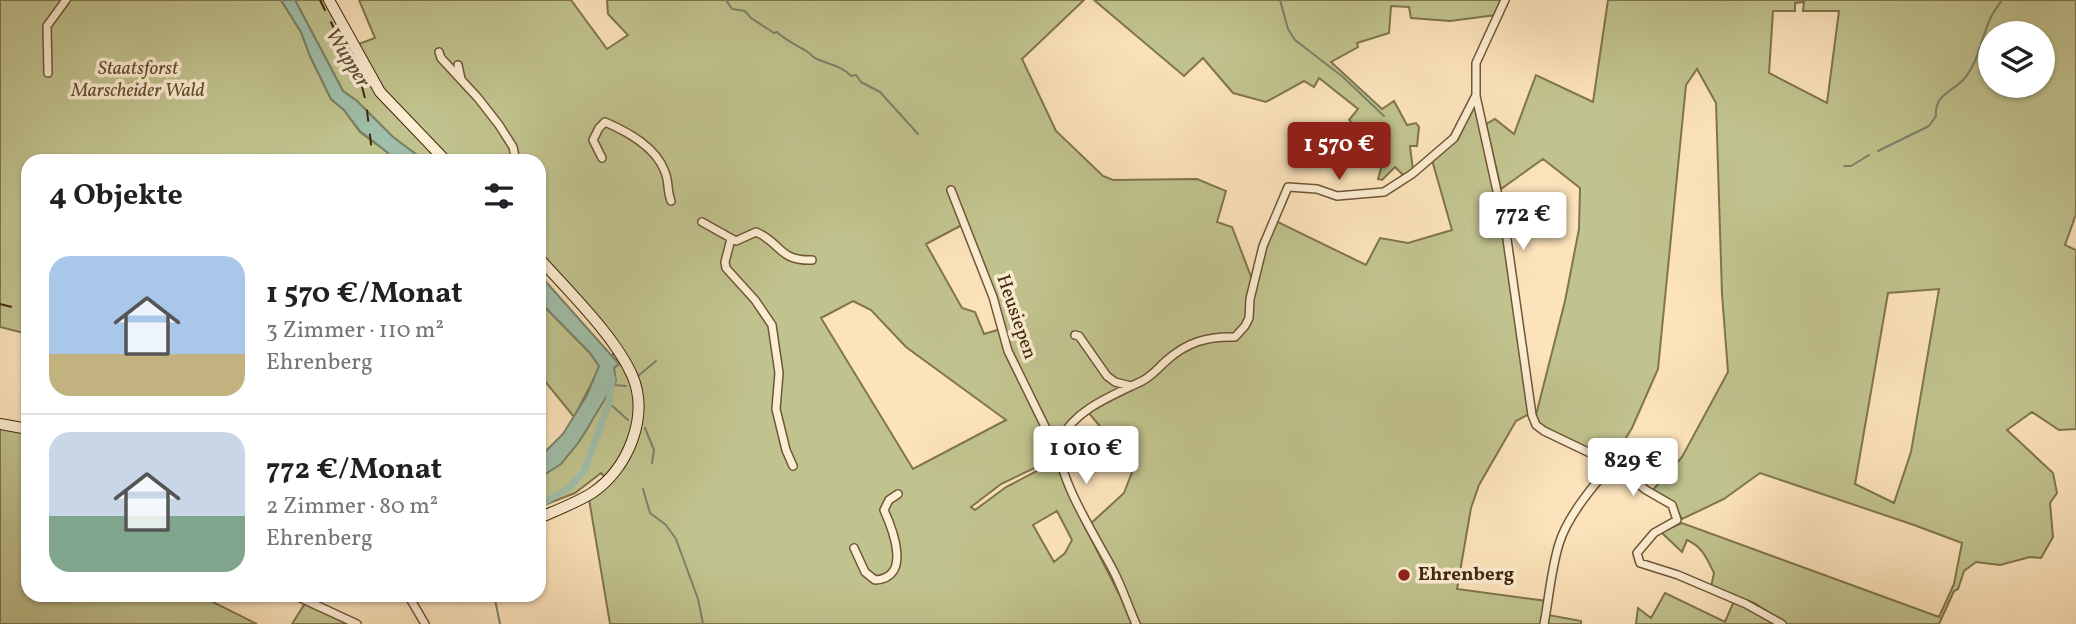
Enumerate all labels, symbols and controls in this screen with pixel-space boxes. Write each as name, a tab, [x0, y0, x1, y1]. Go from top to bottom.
map controls	[1978, 21, 2055, 98]
button: layers	[1978, 21, 2055, 98]
water label: Wupper	[317, 23, 377, 94]
park label: Staatsforst Marscheider Wald	[70, 56, 205, 104]
pin: 1 570 €	[1274, 122, 1404, 182]
text: 1 570 €	[1304, 129, 1374, 161]
text: 4 Objekte	[49, 175, 183, 217]
icon: filters	[480, 177, 518, 215]
pin: 772 €	[1474, 192, 1572, 252]
text: 772 €	[1495, 199, 1551, 231]
street label: Heusiepen	[989, 271, 1043, 363]
text: 1 570 €/Monat	[266, 273, 462, 315]
icon: home	[105, 284, 189, 368]
text: 3 Zimmer · 110 m²	[266, 315, 444, 347]
text: Ehrenberg	[266, 347, 373, 379]
pin: 1 010 €	[1021, 426, 1151, 486]
text: 1 010 €	[1050, 433, 1122, 465]
pin: 829 €	[1584, 438, 1682, 498]
text: 829 €	[1604, 445, 1662, 477]
text: 772 €/Monat	[266, 449, 442, 491]
icon: home	[105, 460, 189, 544]
text: 2 Zimmer · 80 m²	[266, 491, 438, 523]
text: Ehrenberg	[266, 523, 373, 555]
place label: Ehrenberg	[1418, 562, 1514, 588]
marker: Ehrenberg	[1396, 567, 1412, 583]

